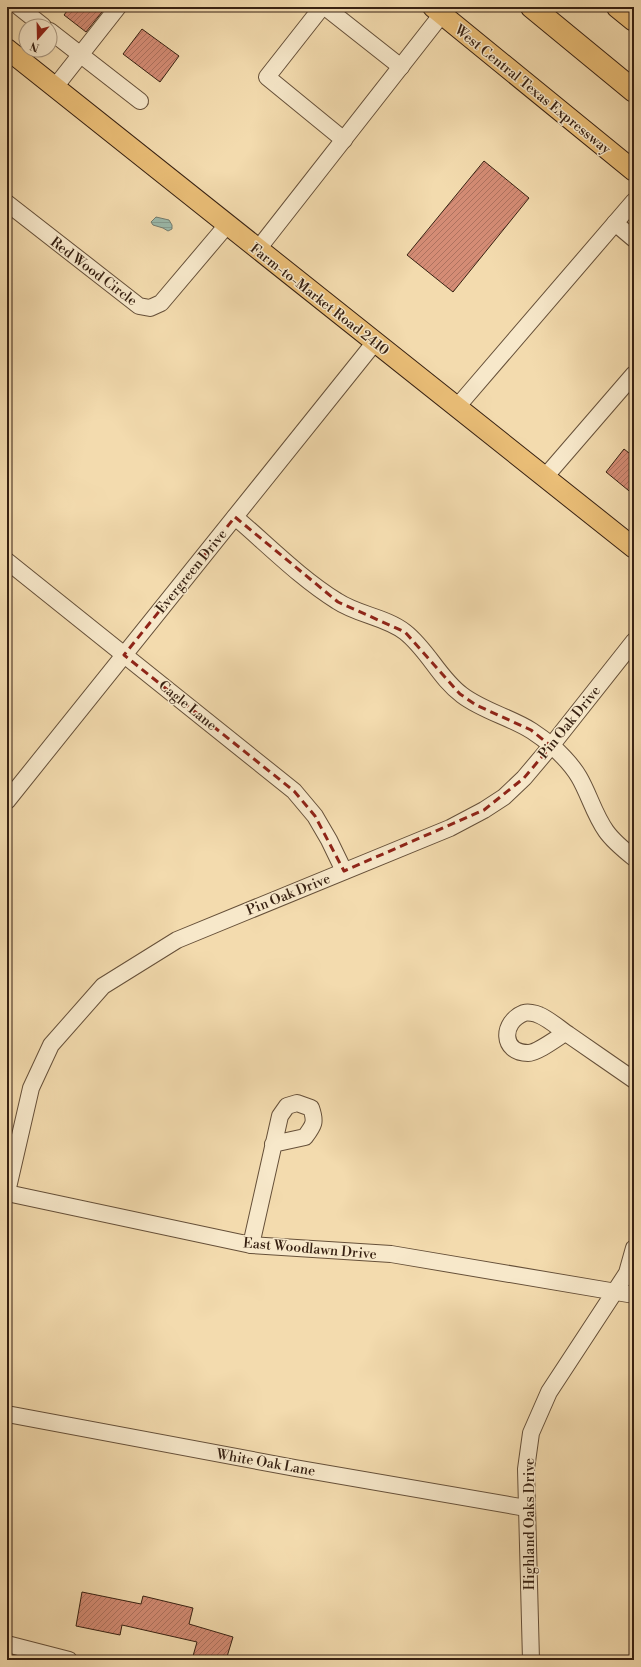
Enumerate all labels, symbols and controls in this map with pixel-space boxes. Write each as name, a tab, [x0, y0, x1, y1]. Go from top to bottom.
north arrow	[18, 18, 58, 58]
street label: West Central Texas Expressway	[450, 20, 614, 159]
text: N	[28, 38, 41, 55]
street label: Red Wood Circle	[46, 233, 140, 310]
street label: Farm-to-Market Road 2410	[246, 240, 393, 360]
street label: Evergreen Drive	[152, 526, 231, 618]
street label: Cagle Lane	[155, 677, 220, 735]
street label: Pin Oak Drive	[535, 682, 605, 763]
street label: Pin Oak Drive	[244, 870, 333, 920]
street label: East Woodlawn Drive	[242, 1234, 377, 1264]
street label: White Oak Lane	[214, 1445, 317, 1481]
street label: Highland Oaks Drive	[521, 1458, 539, 1590]

